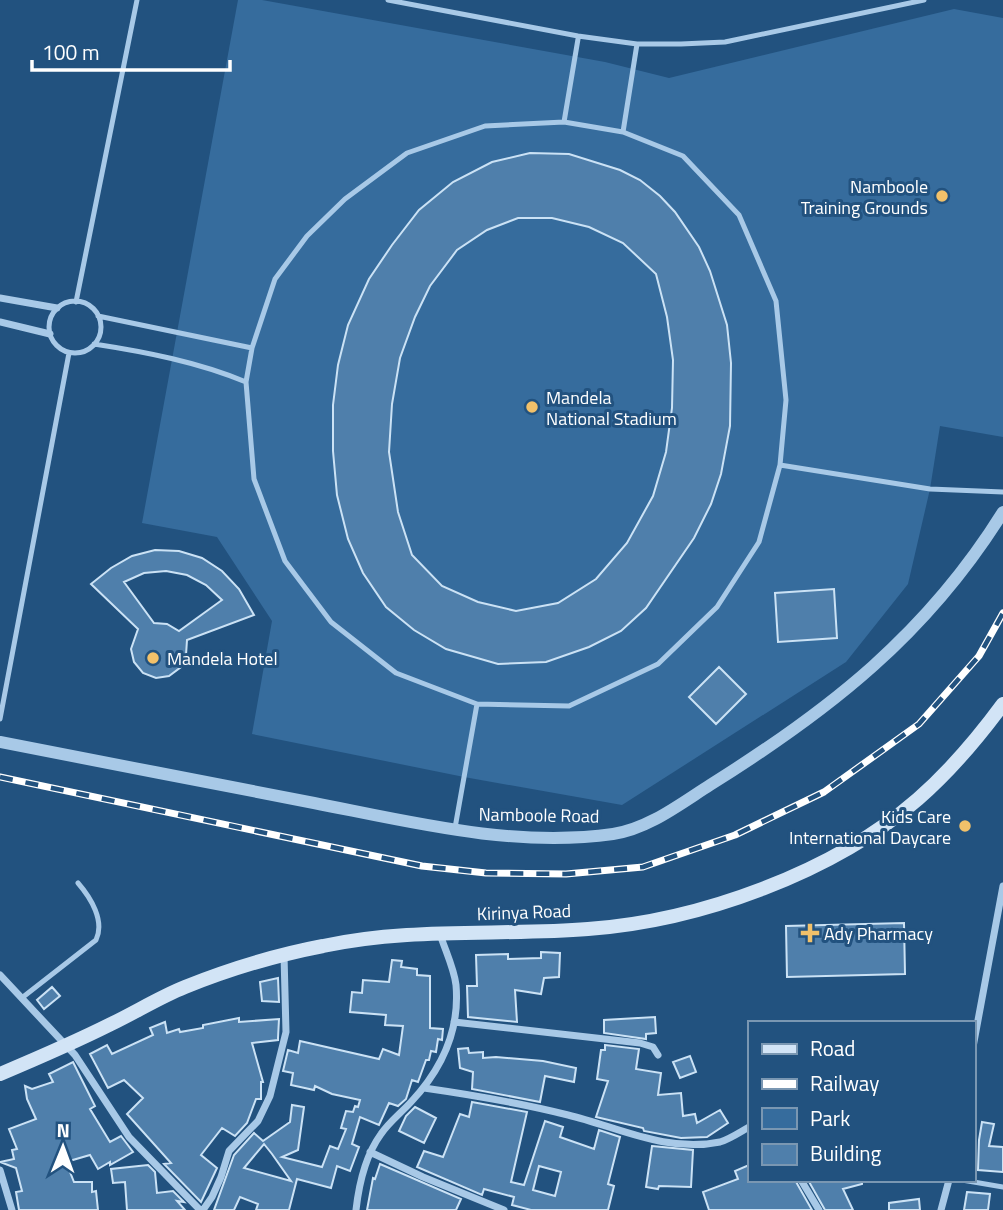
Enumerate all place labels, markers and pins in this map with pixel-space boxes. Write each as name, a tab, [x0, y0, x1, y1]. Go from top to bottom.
place label: Namboole Training Grounds	[801, 173, 928, 221]
marker: Namboole Training Grounds	[934, 188, 950, 204]
place label: Mandela National Stadium	[546, 384, 677, 432]
marker: Mandela National Stadium	[524, 399, 540, 415]
place label: Mandela Hotel	[167, 645, 278, 672]
marker: Mandela Hotel	[145, 650, 161, 666]
place label: Kids Care International Daycare	[789, 803, 951, 851]
marker: Kids Care International Daycare	[957, 818, 973, 834]
place label: Ady Pharmacy	[824, 920, 933, 947]
marker: Ady Pharmacy	[802, 925, 818, 941]

